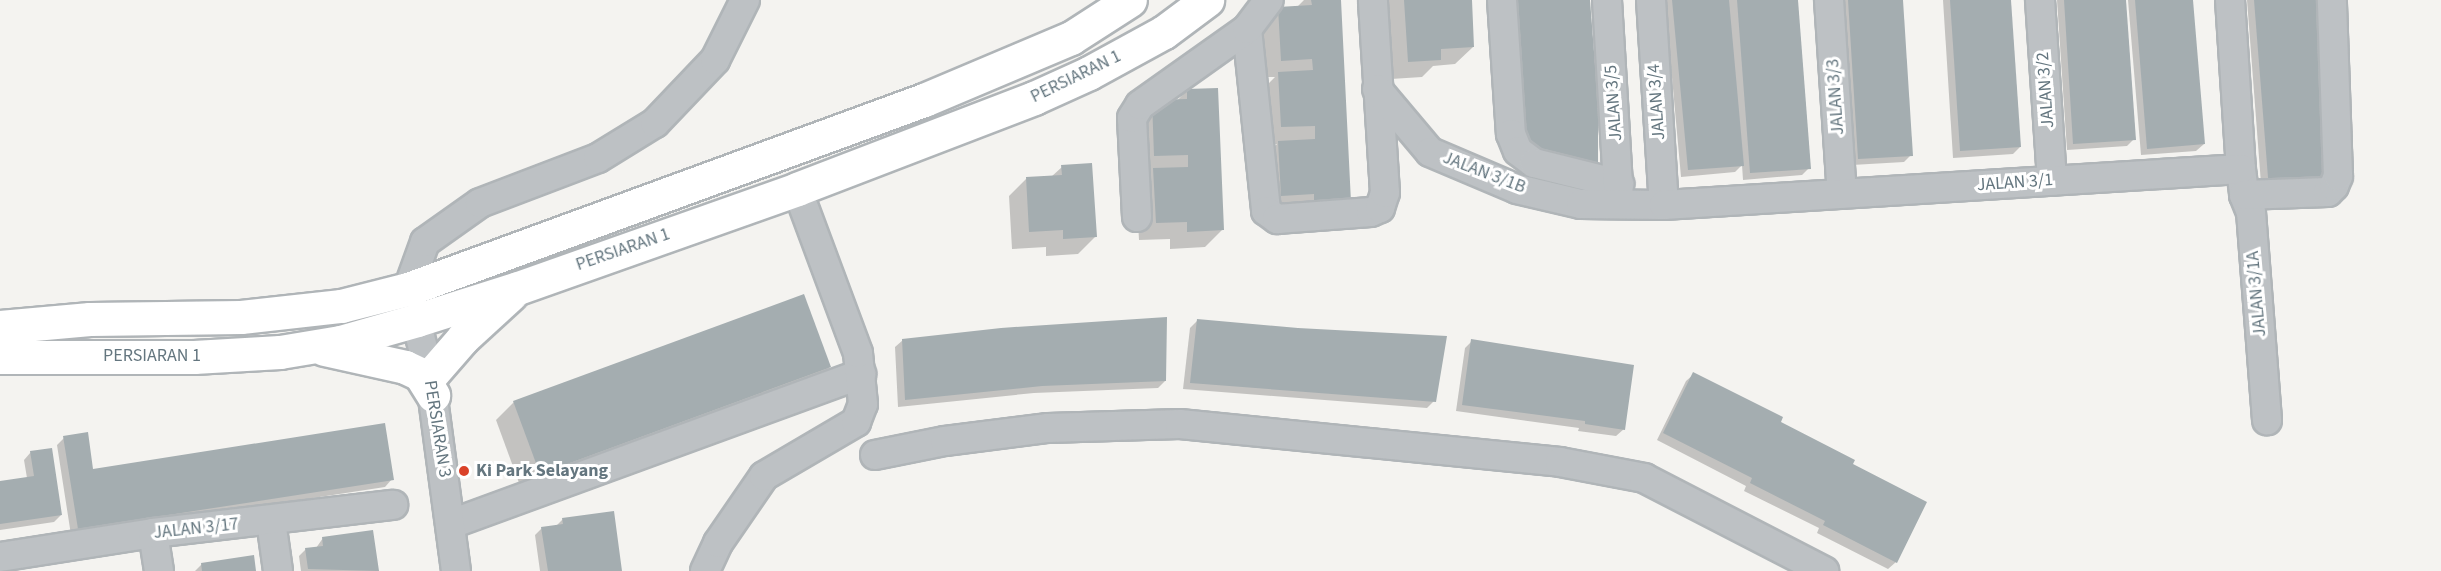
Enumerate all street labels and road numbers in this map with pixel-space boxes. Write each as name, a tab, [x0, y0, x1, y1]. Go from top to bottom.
street label: PERSIARAN 1	[1027, 46, 1125, 108]
street label: JALAN 3/2	[2033, 51, 2059, 129]
street label: JALAN 3/3	[1823, 58, 1849, 136]
street label: JALAN 3/4	[1644, 63, 1670, 141]
street label: JALAN 3/5	[1601, 64, 1627, 142]
street label: JALAN 3/1B	[1440, 147, 1528, 199]
street label: JALAN 3/1	[1976, 170, 2054, 196]
street label: PERSIARAN 1	[573, 224, 673, 276]
street label: JALAN 3/1A	[2242, 250, 2272, 338]
street label: PERSIARAN 1	[103, 345, 201, 367]
street label: PERSIARAN 3	[419, 379, 455, 479]
street label: JALAN 3/17	[152, 514, 240, 544]

